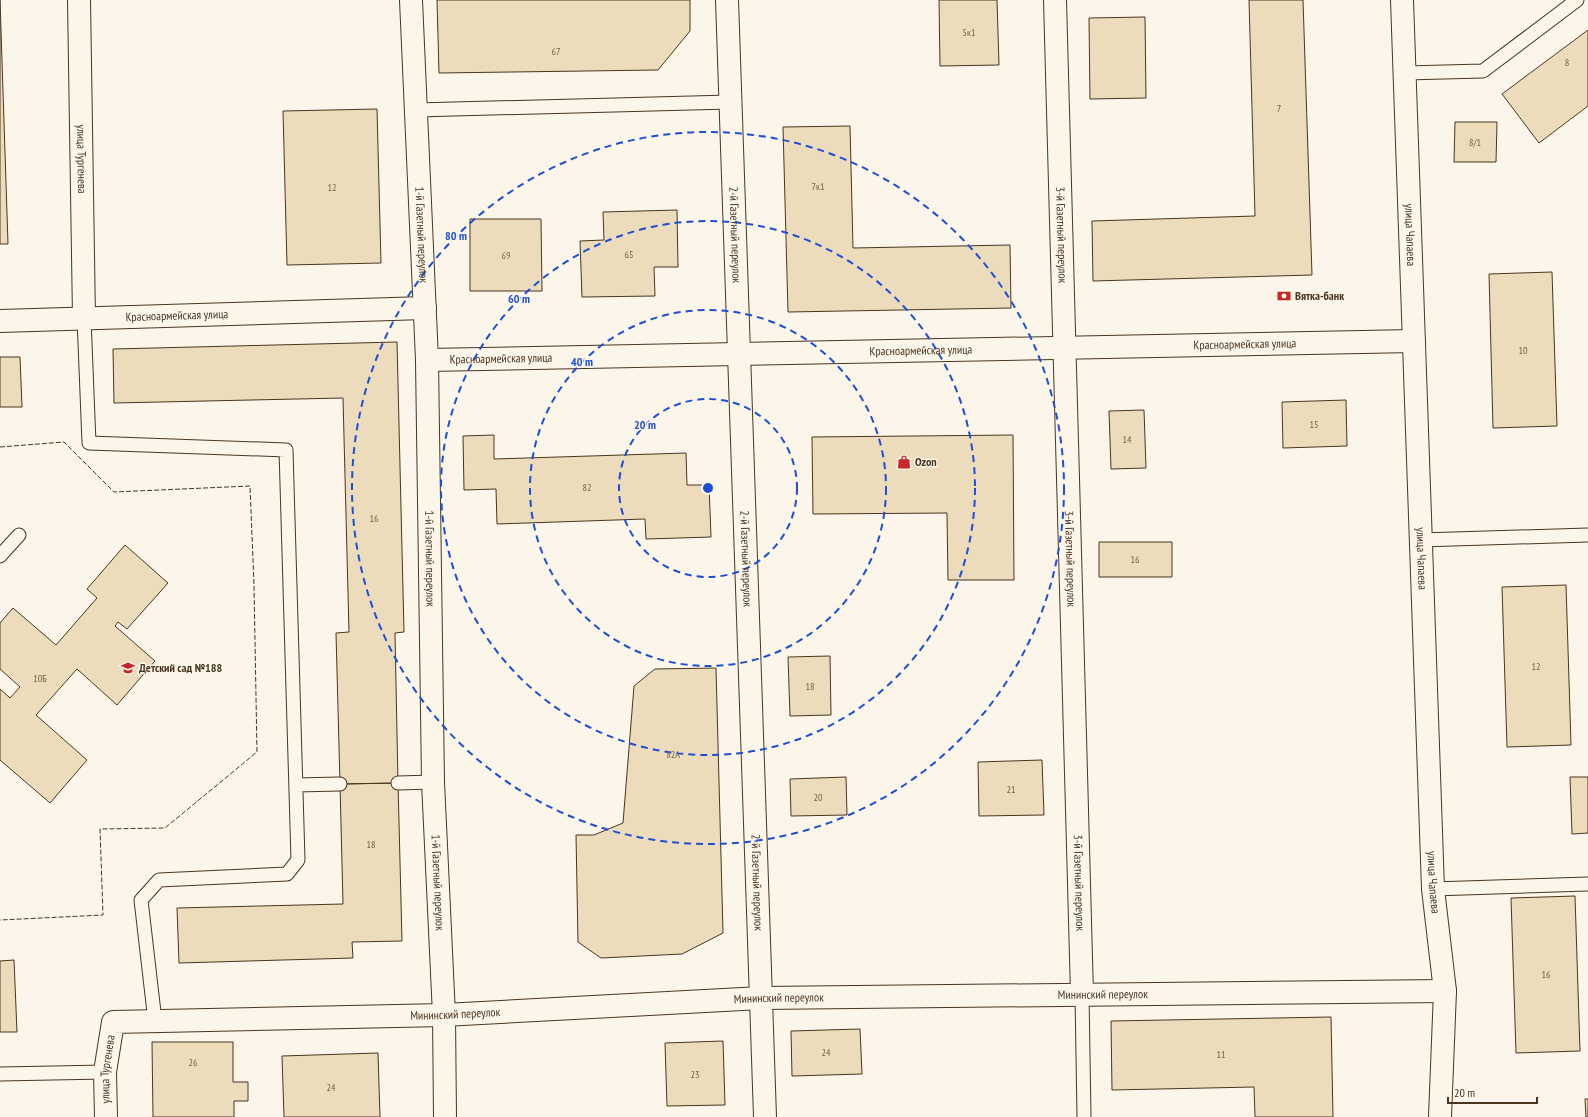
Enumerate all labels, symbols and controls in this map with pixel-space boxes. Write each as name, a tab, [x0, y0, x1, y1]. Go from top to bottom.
house number: 5к1	[963, 26, 975, 39]
house number: 67	[552, 45, 561, 58]
house number: 8	[1565, 56, 1569, 69]
house number: 7	[1277, 102, 1281, 115]
street label: улица Тургенева	[74, 124, 90, 194]
house number: 8/1	[1469, 136, 1481, 149]
house number: 7к1	[812, 180, 824, 193]
house number: 12	[328, 181, 337, 194]
street label: 1-й Газетный переулок	[412, 186, 432, 284]
street label: 2-й Газетный переулок	[726, 186, 745, 284]
street label: 3-й Газетный переулок	[1053, 186, 1071, 284]
street label: улица Чапаева	[1402, 203, 1419, 267]
text: 80 m	[445, 228, 467, 243]
house number: 65	[625, 248, 634, 261]
house number: 69	[502, 249, 511, 262]
bank icon: Вятка-банк	[1276, 288, 1292, 304]
place label: Вятка-банк	[1295, 288, 1344, 303]
text: 60 m	[508, 291, 530, 306]
street label: Красноармейская улица	[125, 306, 229, 324]
street label: Красноармейская улица	[1193, 335, 1297, 352]
street label: Красноармейская улица	[869, 342, 973, 358]
house number: 10	[1519, 344, 1528, 357]
street label: Красноармейская улица	[449, 350, 553, 367]
text: 40 m	[571, 354, 593, 369]
text: 20 m	[634, 417, 656, 432]
house number: 15	[1310, 418, 1319, 431]
house number: 14	[1123, 433, 1132, 446]
shop icon: Ozon	[896, 454, 912, 470]
place label: Ozon	[915, 454, 937, 469]
house number: 82	[583, 481, 592, 494]
centre of rings	[701, 481, 715, 495]
street label: 1-й Газетный переулок	[422, 510, 439, 607]
street label: 2-й Газетный переулок	[737, 510, 756, 608]
street label: 3-й Газетный переулок	[1062, 510, 1079, 608]
house number: 16	[370, 512, 379, 525]
street label: улица Чапаева	[1413, 527, 1431, 590]
house number: 16	[1131, 553, 1140, 566]
school or university icon: Детский сад №188	[120, 660, 136, 676]
place label: Детский сад №188	[139, 660, 222, 675]
house number: 12	[1532, 660, 1541, 673]
house number: 10Б	[33, 672, 47, 685]
house number: 18	[806, 680, 815, 693]
house number: 82А	[666, 748, 680, 761]
house number: 21	[1007, 783, 1016, 796]
house number: 20	[814, 791, 823, 804]
street label: 1-й Газетный переулок	[428, 834, 448, 931]
street label: 2-й Газетный переулок	[748, 834, 767, 931]
street label: 3-й Газетный переулок	[1071, 834, 1088, 931]
house number: 18	[367, 838, 376, 851]
street label: улица Чапаева	[1425, 851, 1444, 915]
house number: 16	[1542, 968, 1551, 981]
street label: Мининский переулок	[1058, 986, 1148, 1002]
street label: Мининский переулок	[733, 989, 824, 1006]
street label: Мининский переулок	[410, 1004, 501, 1023]
street label: улица Тургенева	[97, 1034, 118, 1104]
house number: 24	[822, 1046, 831, 1059]
house number: 11	[1217, 1048, 1226, 1061]
house number: 26	[189, 1056, 198, 1069]
house number: 23	[691, 1068, 700, 1081]
scale bar	[1448, 1079, 1537, 1105]
house number: 24	[327, 1081, 336, 1094]
text: 20 m	[1454, 1085, 1475, 1100]

